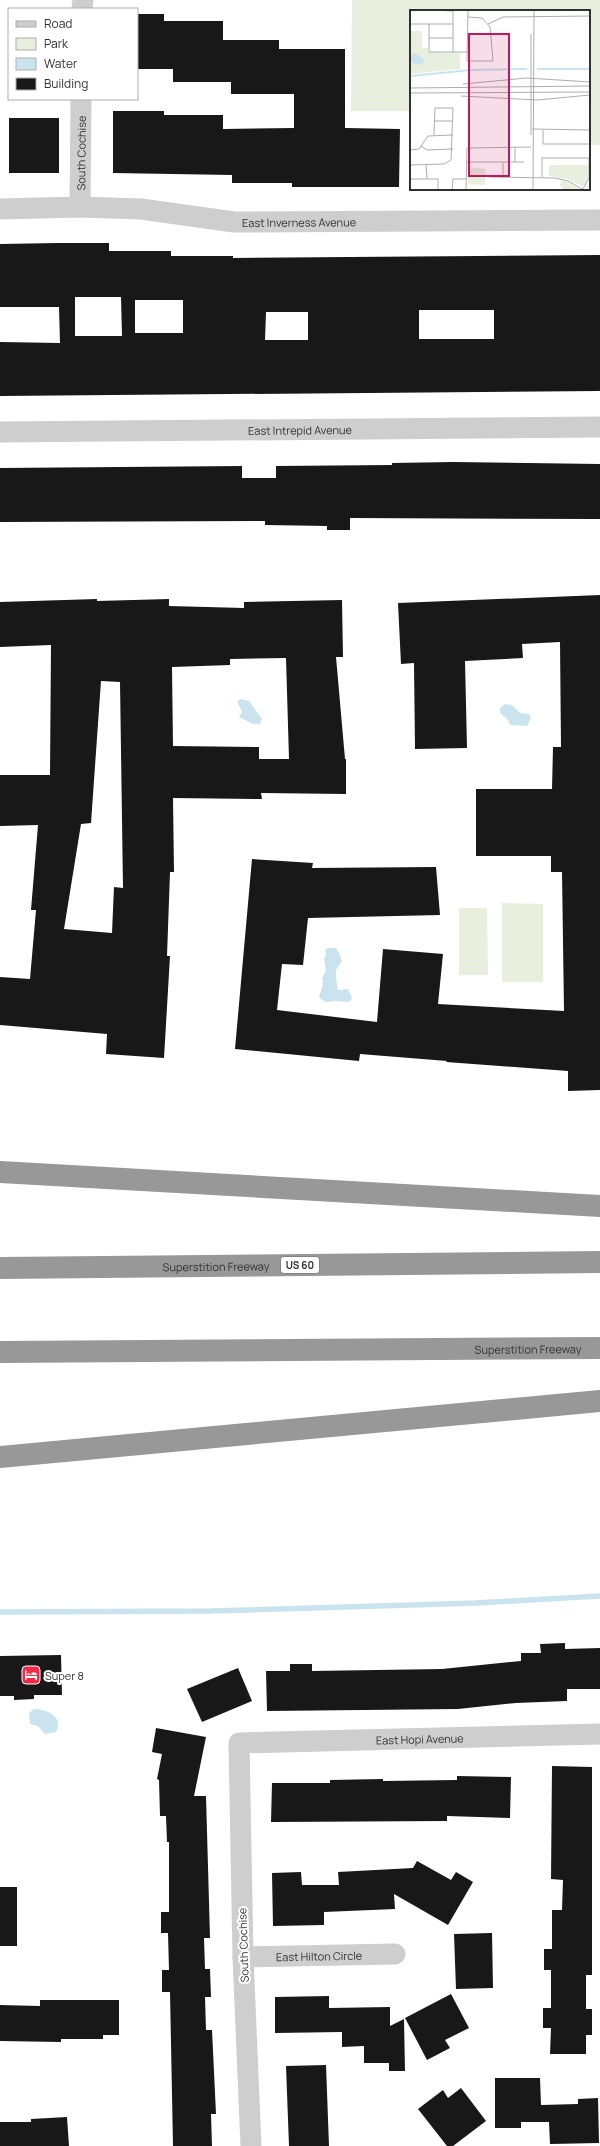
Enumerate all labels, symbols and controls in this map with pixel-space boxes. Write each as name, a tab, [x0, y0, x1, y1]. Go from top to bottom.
legend	[8, 8, 138, 100]
inset map	[410, 10, 590, 190]
text: Road	[44, 15, 72, 32]
text: Park	[44, 35, 69, 52]
text: Water	[44, 55, 78, 72]
text: Building	[44, 75, 88, 92]
street label: South Cochise	[73, 115, 88, 190]
street label: East Inverness Avenue	[242, 214, 357, 229]
street label: East Intrepid Avenue	[248, 422, 353, 437]
road number: US 60	[281, 1257, 319, 1273]
street label: Superstition Freeway	[162, 1258, 270, 1274]
street label: Superstition Freeway	[475, 1341, 582, 1356]
hotel icon: Super 8	[20, 1664, 42, 1686]
place label: Super 8	[45, 1668, 84, 1683]
street label: East Hopi Avenue	[376, 1730, 464, 1747]
street label: South Cochise	[234, 1907, 252, 1983]
street label: East Hilton Circle	[276, 1947, 363, 1964]

